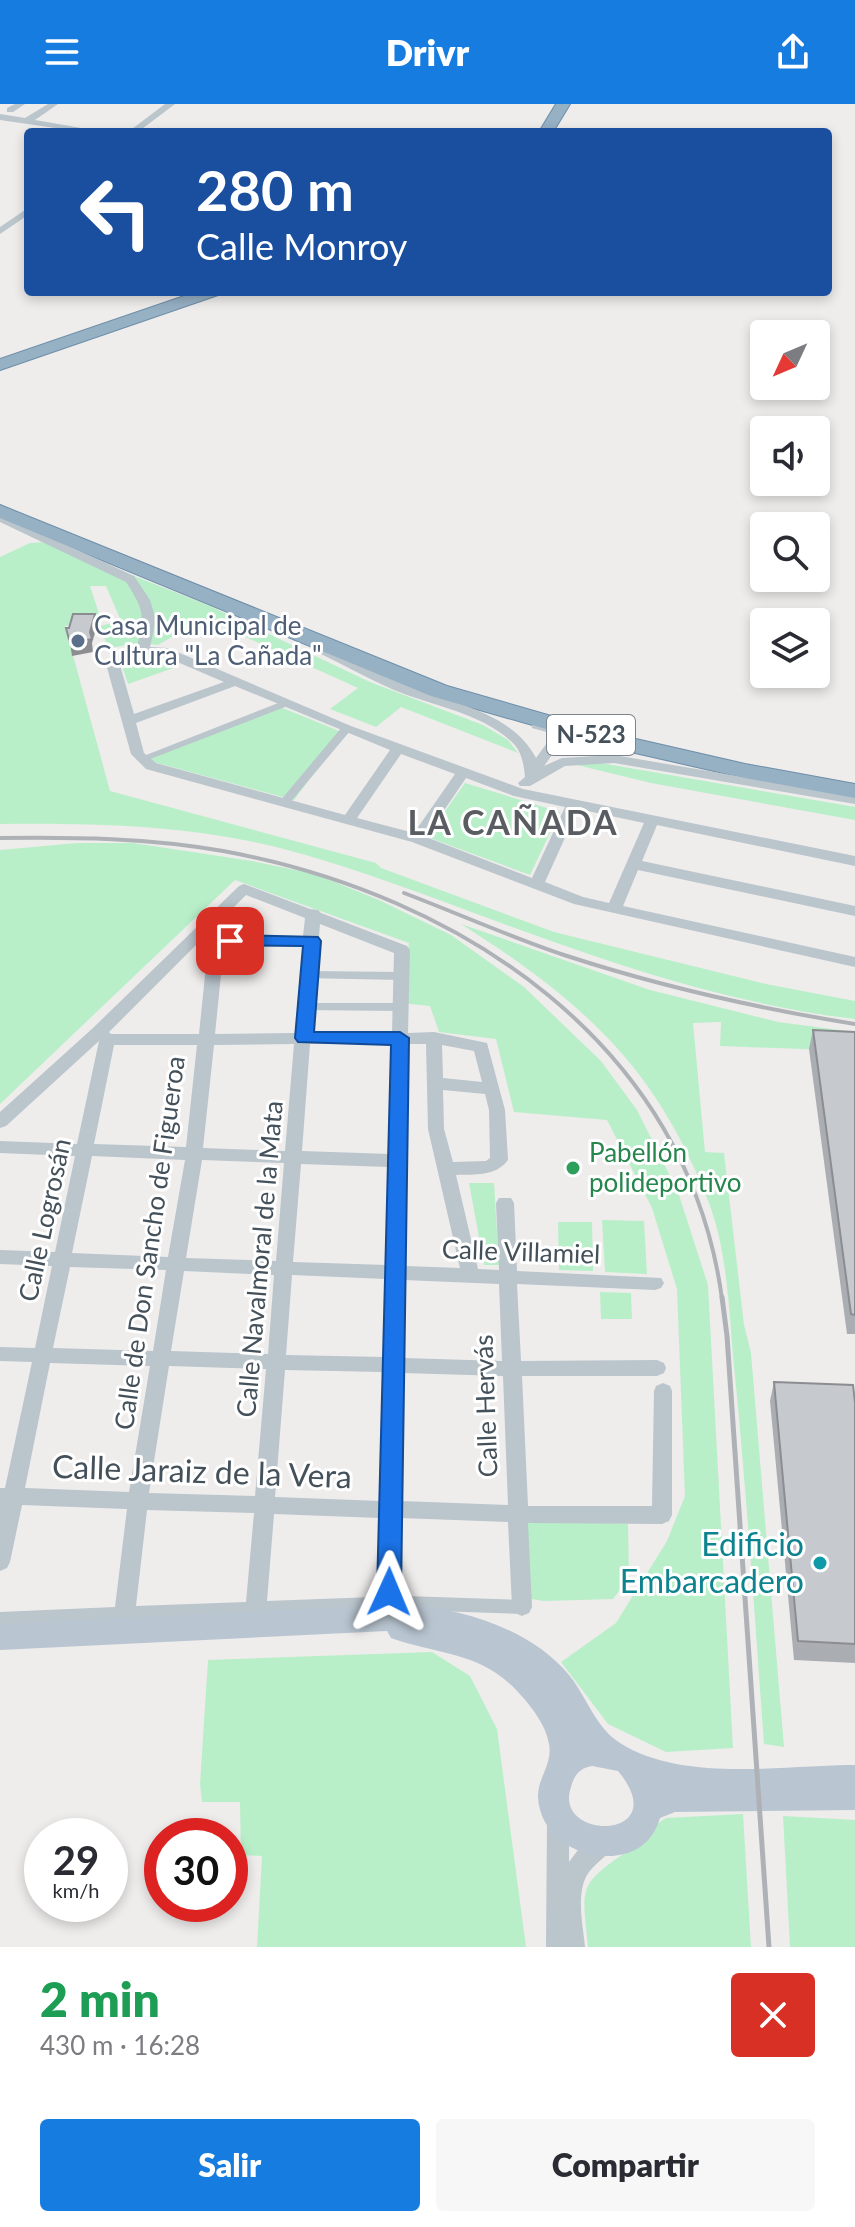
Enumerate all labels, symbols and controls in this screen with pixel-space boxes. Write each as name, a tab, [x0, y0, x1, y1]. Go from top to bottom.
icon: menu	[40, 30, 84, 74]
text: Drivr	[386, 30, 469, 74]
icon: share	[771, 30, 815, 74]
text: 280 m	[196, 156, 354, 223]
icon: left	[64, 160, 168, 264]
text: Calle Monroy	[196, 224, 407, 268]
north arrow	[750, 320, 830, 400]
map controls	[750, 320, 830, 688]
button: sound	[750, 416, 830, 496]
button: search	[750, 512, 830, 592]
button: layers	[750, 608, 830, 688]
place label: Casa Municipal de Cultura "La Cañada"	[94, 609, 322, 671]
marker: Casa Municipal de Cultura "La Cañada"	[69, 632, 87, 650]
road number: N-523	[547, 715, 635, 755]
district label: LA CAÑADA	[407, 801, 619, 842]
pin	[196, 907, 264, 975]
icon: arrive	[208, 919, 252, 963]
street label: Calle de Don Sancho de Figueroa	[107, 1054, 191, 1432]
street label: Calle Navalmoral de la Mata	[229, 1099, 289, 1419]
street label: Calle Logrosán	[11, 1135, 77, 1304]
place label: Pabellón polideportivo	[589, 1136, 742, 1198]
marker: Pabellón polideportivo	[564, 1159, 582, 1177]
street label: Calle Villamiel	[441, 1232, 601, 1270]
street label: Calle Hervás	[467, 1334, 503, 1478]
street label: Calle Jaraiz de la Vera	[52, 1446, 353, 1495]
place label: Edificio Embarcadero	[620, 1524, 804, 1600]
position arrow	[347, 1550, 431, 1634]
marker: Edificio Embarcadero	[811, 1554, 829, 1572]
speed limit sign: 30	[144, 1818, 248, 1922]
text: 29	[53, 1836, 99, 1884]
text: km/h	[53, 1878, 99, 1902]
text: 2 min	[40, 1970, 160, 2027]
button: close	[731, 1973, 815, 2057]
text: 430 m · 16:28	[40, 2029, 200, 2061]
button: Salir	[40, 2119, 420, 2211]
button: Compartir	[436, 2119, 815, 2211]

